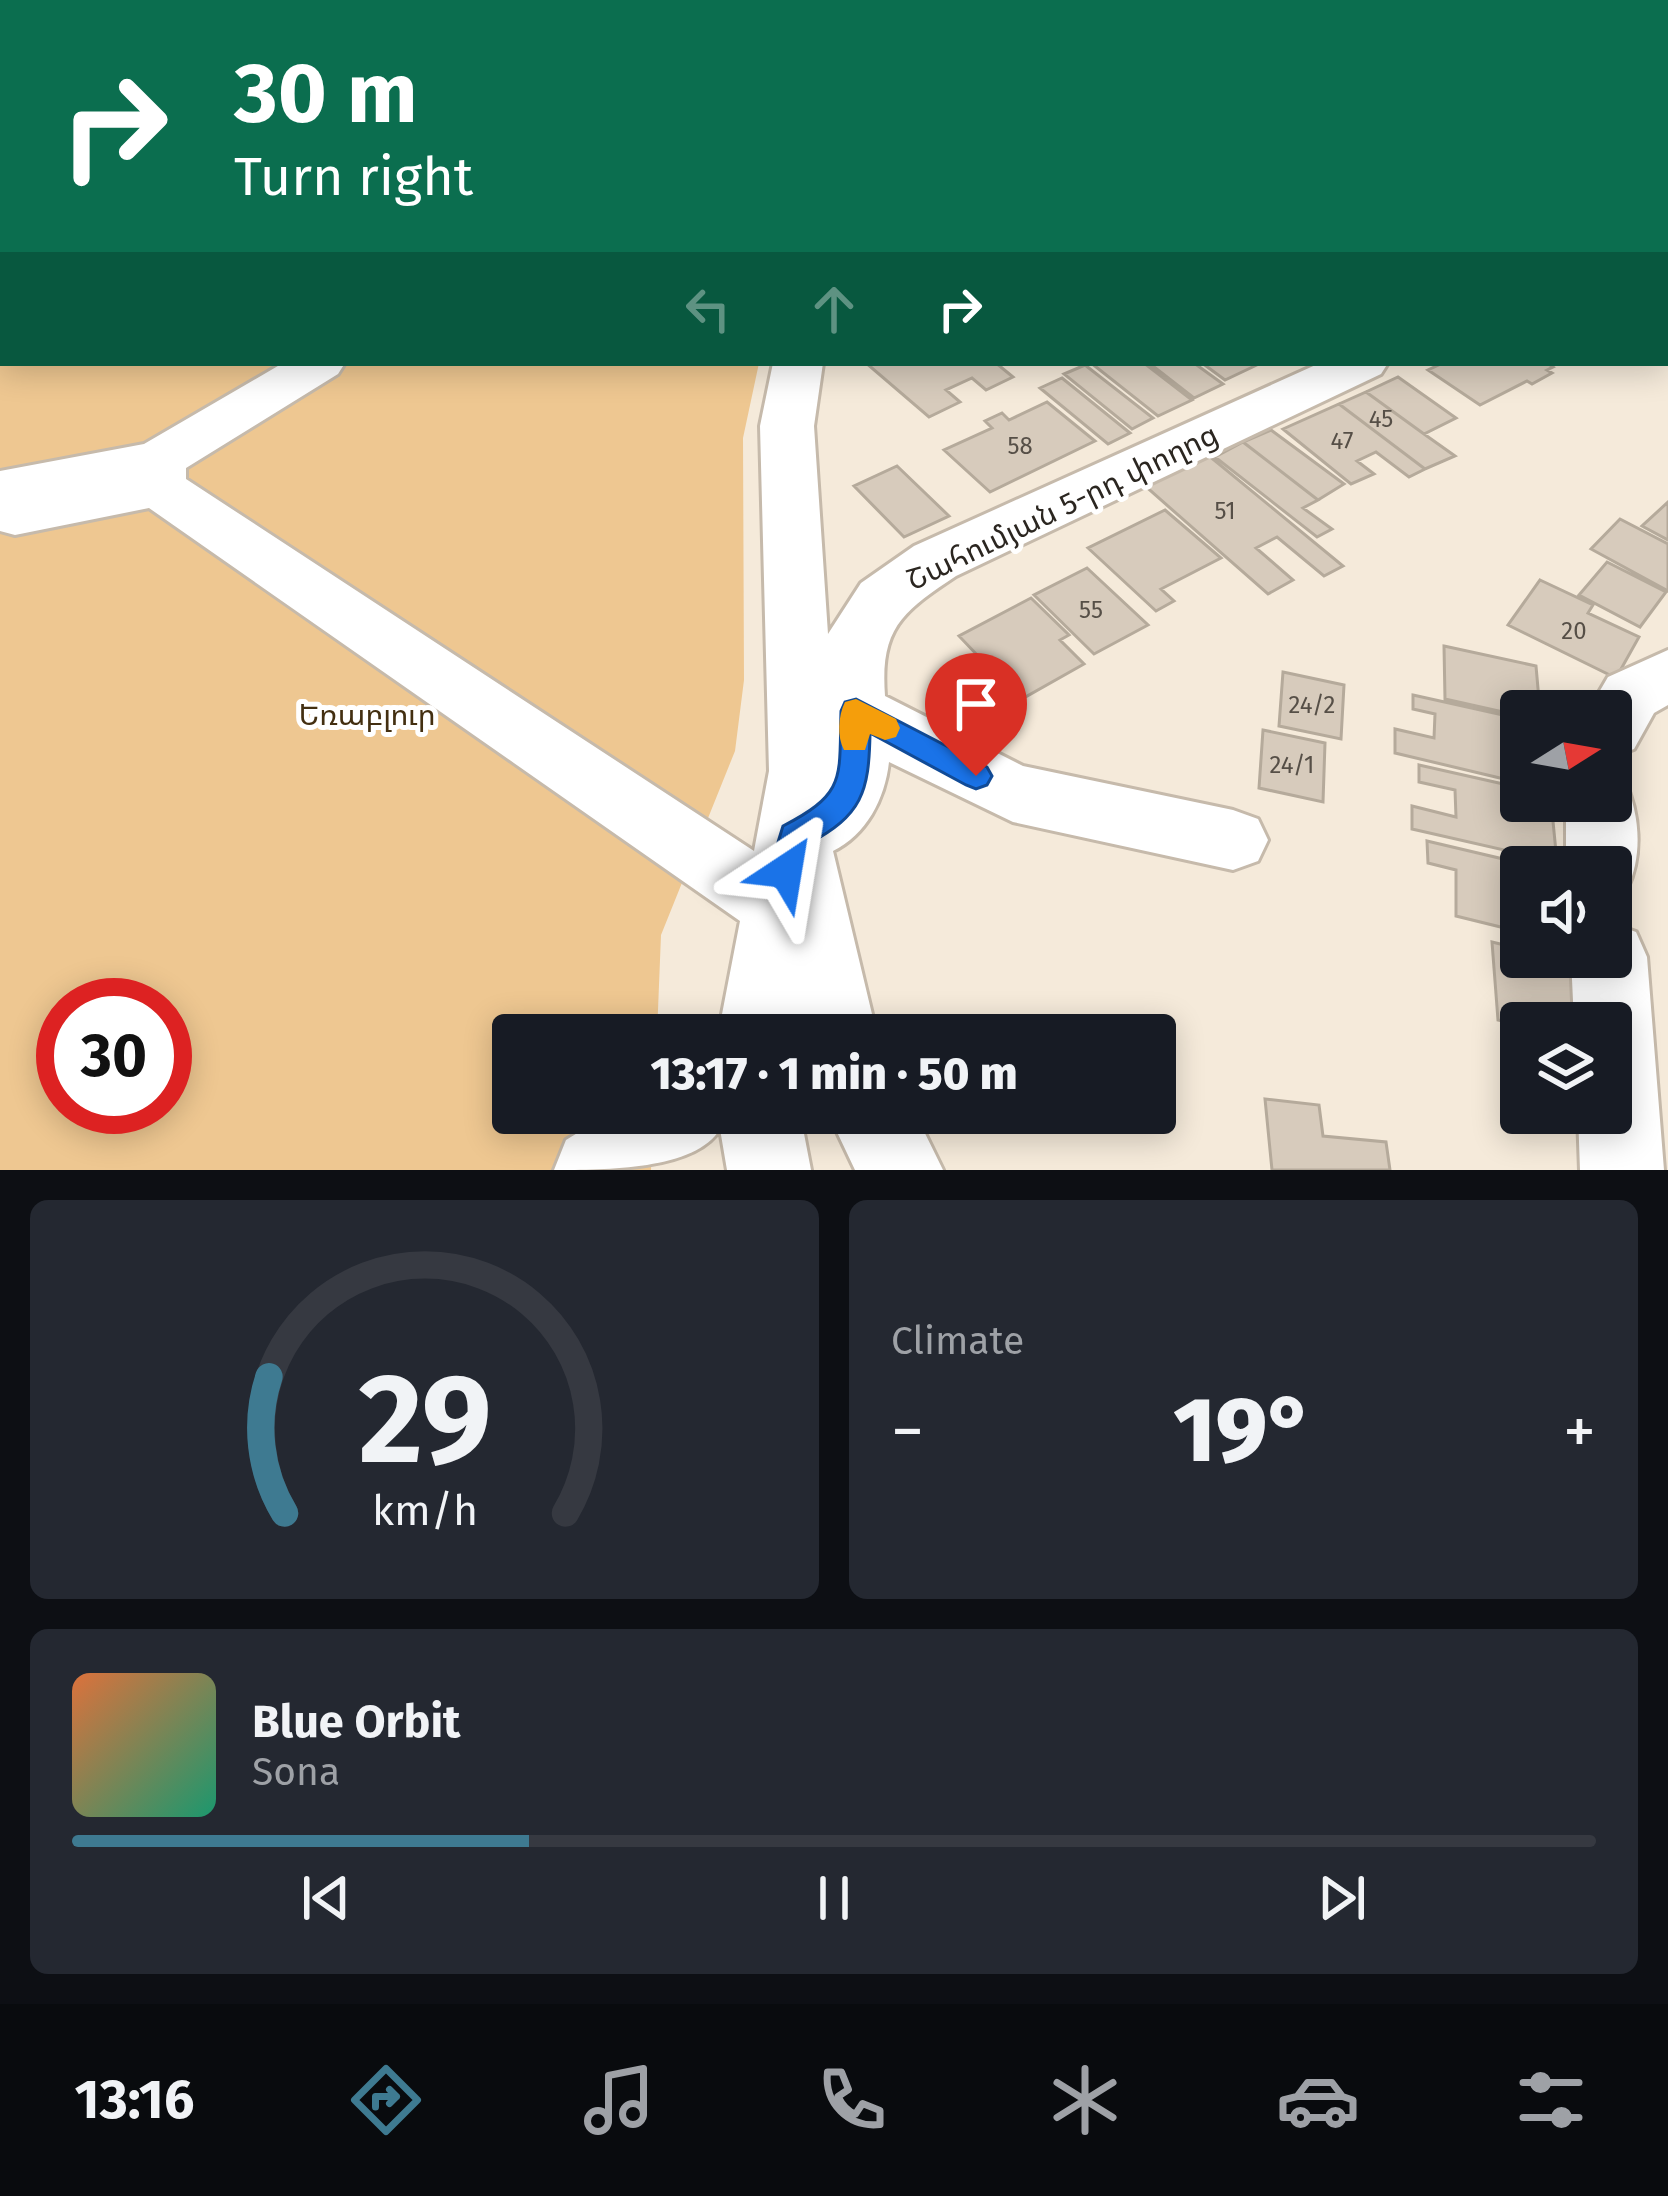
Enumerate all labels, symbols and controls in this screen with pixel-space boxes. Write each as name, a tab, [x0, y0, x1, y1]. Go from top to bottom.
text: 30 m	[234, 43, 418, 144]
icon: right	[36, 48, 192, 204]
text: Turn right	[234, 145, 473, 209]
icon: left	[675, 276, 741, 342]
icon: ahead	[801, 276, 867, 342]
icon: right	[927, 276, 993, 342]
house number: 45	[1369, 405, 1393, 433]
street label: Շահումյան 5-րդ փողոց	[900, 416, 1224, 598]
house number: 47	[1331, 427, 1353, 455]
house number: 58	[1007, 432, 1033, 460]
house number: 51	[1214, 497, 1236, 525]
house number: 55	[1079, 596, 1103, 624]
house number: 20	[1561, 617, 1587, 645]
pin	[925, 653, 1027, 776]
icon: arrive	[943, 671, 1009, 737]
north arrow	[1500, 690, 1632, 822]
map controls	[1500, 690, 1632, 1134]
house number: 24/2	[1289, 691, 1335, 719]
park label: Եռաբլուր	[298, 697, 436, 733]
house number: 24/1	[1270, 751, 1314, 779]
position arrow	[723, 808, 849, 934]
button: sound	[1500, 846, 1632, 978]
speed limit sign: 30	[36, 978, 192, 1134]
button: layers	[1500, 1002, 1632, 1134]
text: 13:17 · 1 min · 50 m	[651, 1047, 1017, 1101]
text: Climate	[891, 1318, 1024, 1364]
text: 29	[358, 1345, 491, 1495]
text: 19°	[1173, 1377, 1314, 1485]
text: −	[891, 1392, 924, 1471]
text: +	[1563, 1392, 1596, 1471]
text: km/h	[371, 1484, 478, 1535]
text: Blue Orbit	[252, 1695, 460, 1749]
text: Sona	[252, 1749, 340, 1795]
icon: previous	[293, 1865, 359, 1931]
icon: pause	[801, 1865, 867, 1931]
icon: next	[1309, 1865, 1375, 1931]
icon: directions	[344, 2058, 428, 2142]
icon: music	[577, 2058, 661, 2142]
icon: phone	[810, 2058, 894, 2142]
icon: climate	[1043, 2058, 1127, 2142]
icon: car	[1276, 2058, 1360, 2142]
icon: filters	[1509, 2058, 1593, 2142]
text: 13:16	[75, 2068, 194, 2132]

